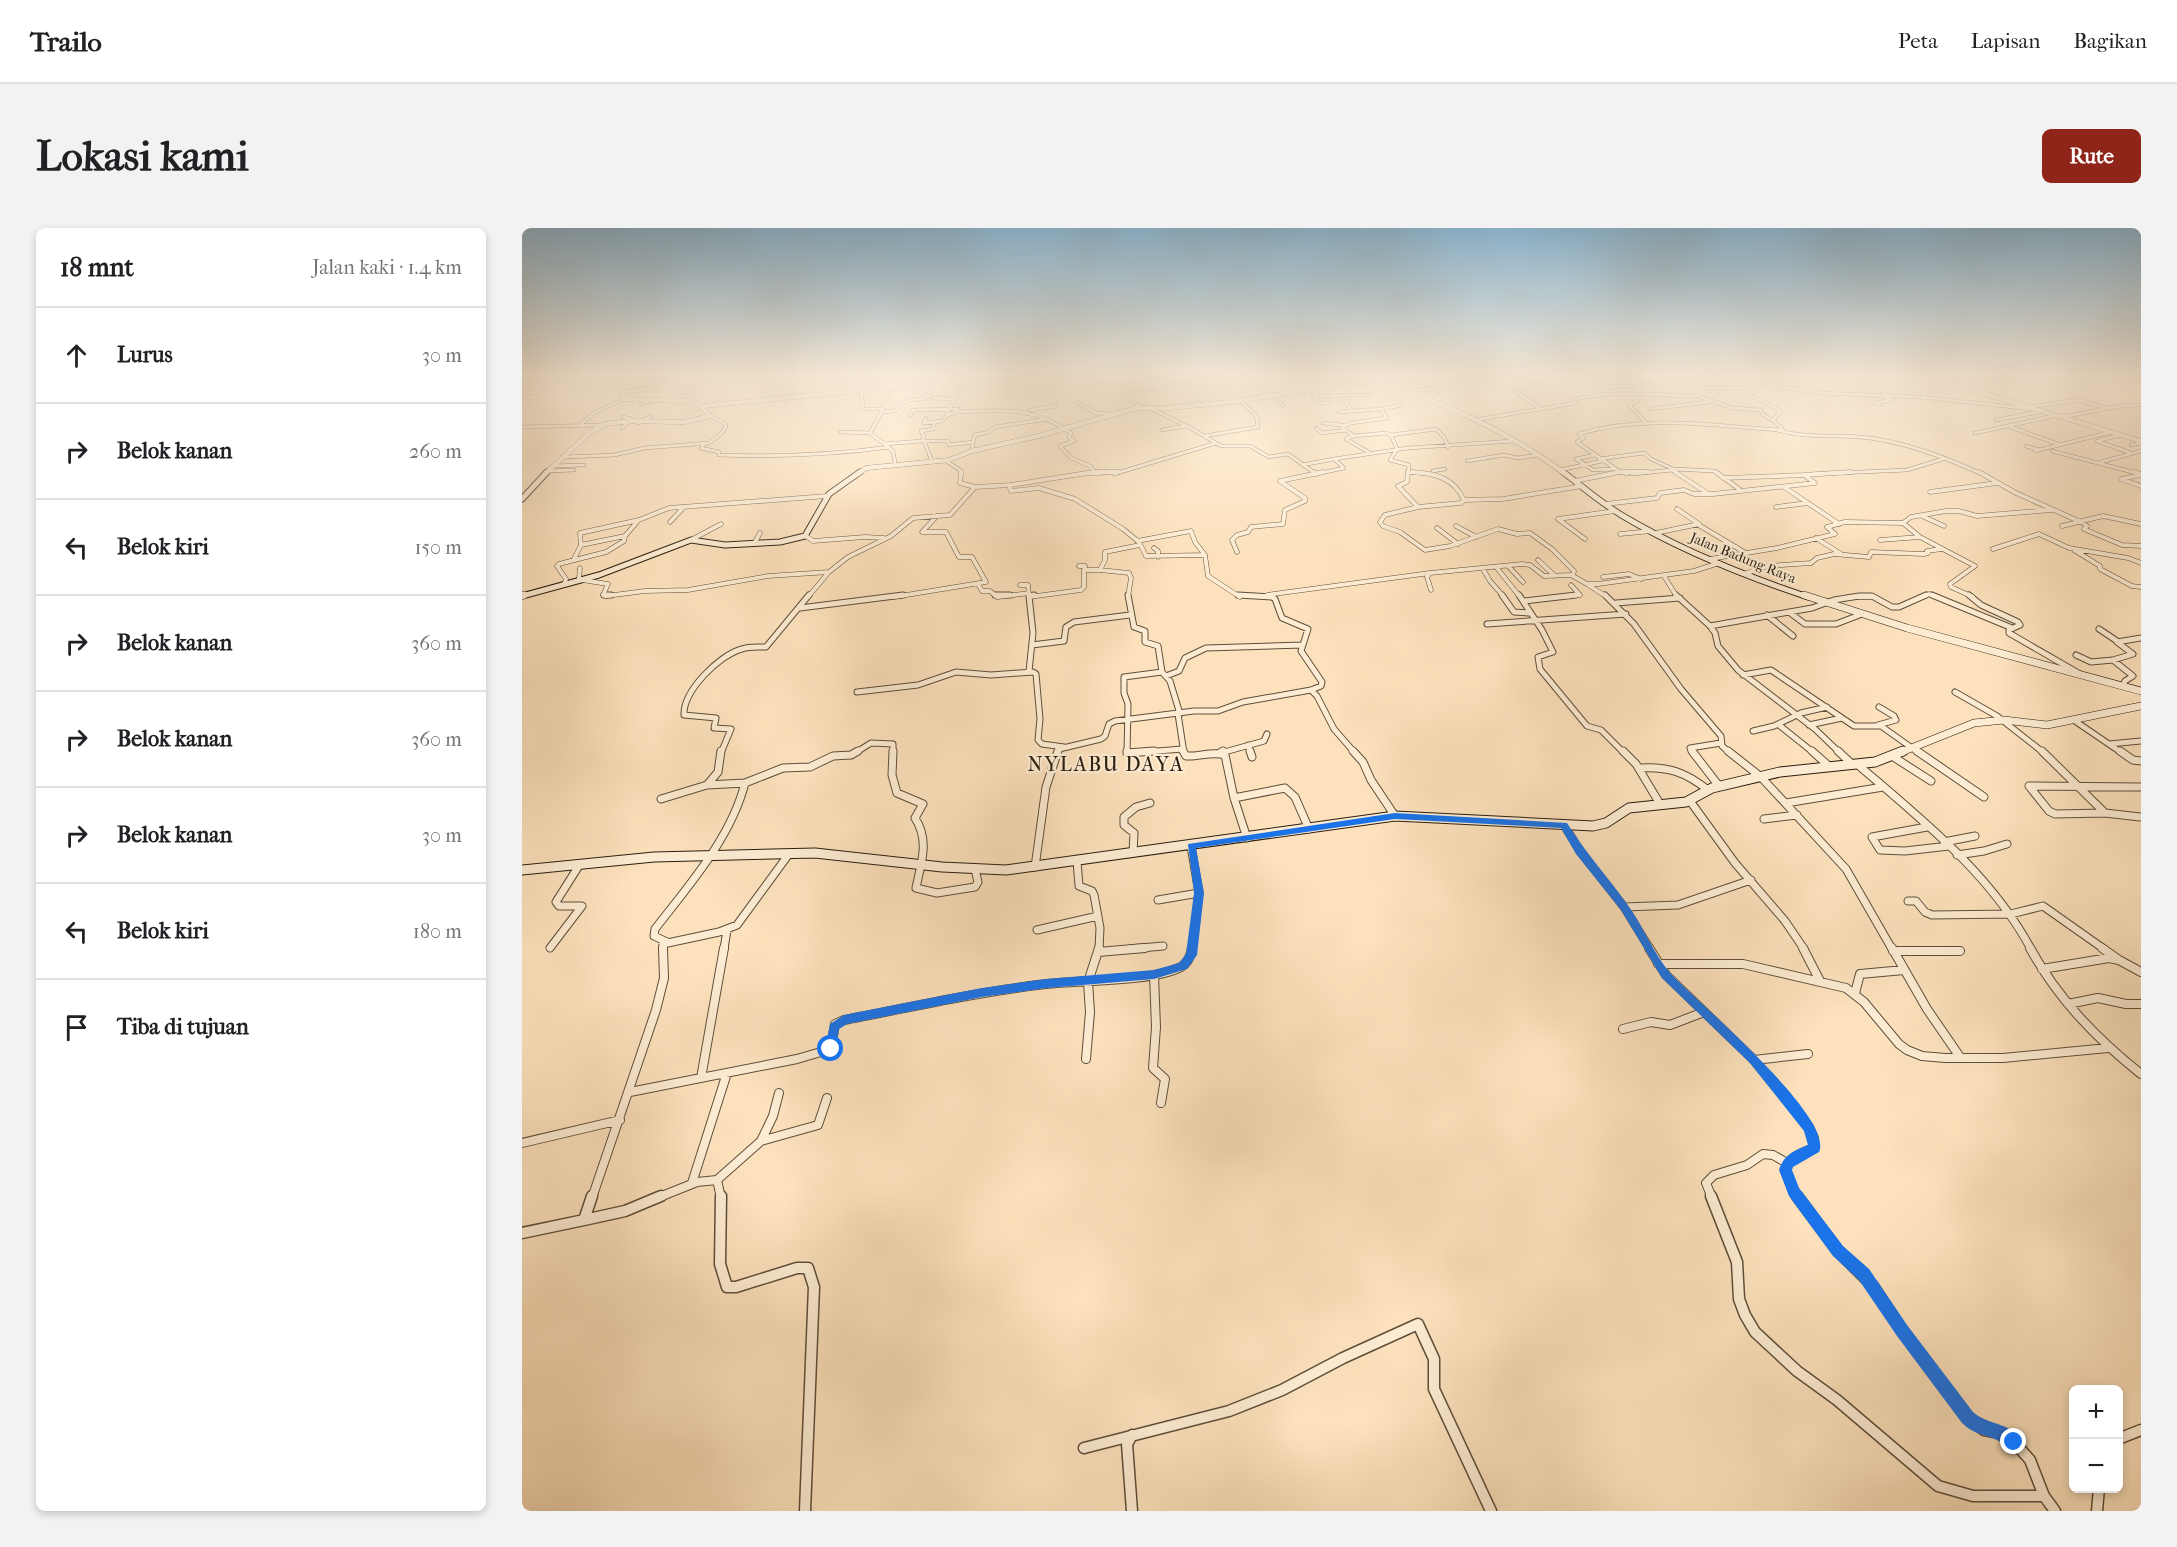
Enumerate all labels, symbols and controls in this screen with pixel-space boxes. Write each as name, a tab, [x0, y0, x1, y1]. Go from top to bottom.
text: Trailo	[30, 25, 102, 58]
text: Peta	[1898, 29, 1938, 53]
text: Lapisan	[1971, 29, 2040, 53]
text: Bagikan	[2073, 29, 2147, 53]
button: Rute	[2042, 129, 2141, 183]
text: Lokasi kami	[36, 132, 249, 181]
text: 18 mnt	[60, 252, 134, 283]
text: Jalan kaki · 1.4 km	[312, 256, 462, 279]
icon: ahead	[60, 339, 93, 372]
text: Lurus	[117, 342, 173, 368]
text: 30 m	[422, 344, 462, 367]
icon: right	[60, 435, 93, 468]
text: Belok kanan	[117, 438, 232, 464]
text: 260 m	[409, 440, 462, 463]
street label: Jalan Badung Raya	[1687, 529, 1799, 587]
icon: left	[60, 531, 93, 564]
text: Belok kiri	[117, 534, 209, 560]
text: 150 m	[414, 536, 462, 559]
icon: right	[60, 627, 93, 660]
text: Belok kanan	[117, 630, 232, 656]
text: 360 m	[411, 632, 462, 655]
icon: right	[60, 723, 93, 756]
text: Belok kanan	[117, 726, 232, 752]
text: 360 m	[411, 728, 462, 751]
district label: NYLABU DAYA	[1027, 753, 1185, 776]
icon: right	[60, 819, 93, 852]
text: Belok kanan	[117, 822, 232, 848]
text: 30 m	[422, 824, 462, 847]
icon: left	[60, 915, 93, 948]
text: Belok kiri	[117, 918, 209, 944]
text: 180 m	[413, 920, 462, 943]
icon: arrive	[60, 1011, 93, 1044]
text: Tiba di tujuan	[117, 1014, 249, 1040]
route start	[817, 1035, 843, 1061]
map controls	[2069, 1385, 2123, 1493]
button: +	[2069, 1385, 2123, 1439]
route end	[2000, 1428, 2026, 1454]
button: −	[2069, 1439, 2123, 1493]

